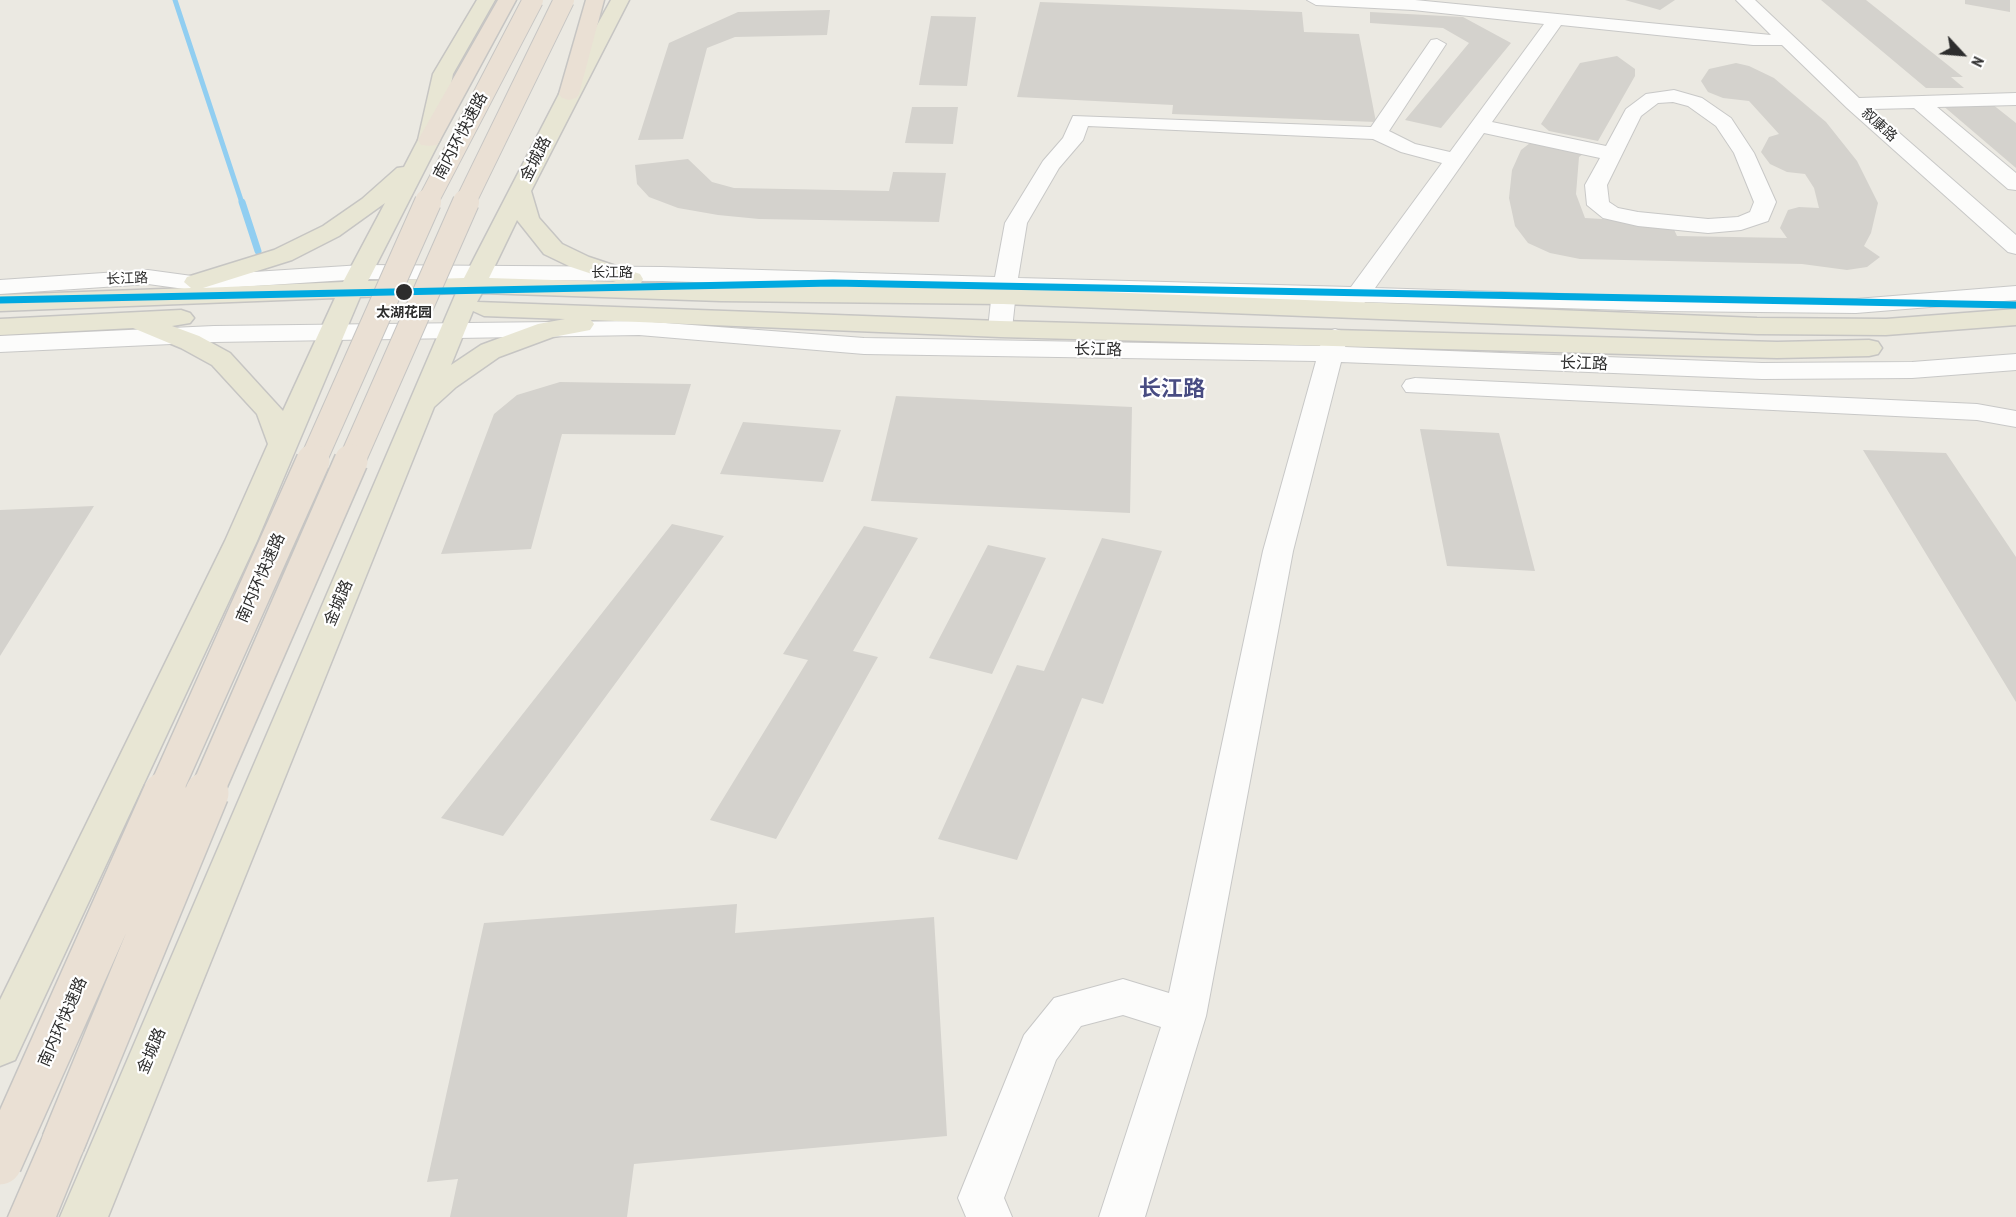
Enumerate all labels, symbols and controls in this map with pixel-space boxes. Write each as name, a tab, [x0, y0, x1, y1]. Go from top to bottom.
north arrow	[1932, 24, 1992, 84]
text: N	[1967, 54, 1989, 70]
street label: 南内环快速路	[430, 89, 492, 183]
street label: 叙康路	[1858, 105, 1900, 145]
street label: 金城路	[517, 133, 555, 185]
street label: 长江路	[591, 265, 633, 281]
street label: 长江路	[106, 270, 148, 288]
marker: 太湖花园	[394, 282, 414, 302]
place label: 太湖花园	[376, 305, 432, 321]
street label: 长江路	[1074, 340, 1122, 360]
street label: 长江路	[1560, 354, 1608, 374]
district label: 长江路	[1139, 377, 1205, 403]
street label: 南内环快速路	[233, 530, 289, 626]
street label: 金城路	[321, 577, 357, 629]
street label: 南内环快速路	[35, 974, 91, 1070]
street label: 金城路	[134, 1025, 170, 1077]

